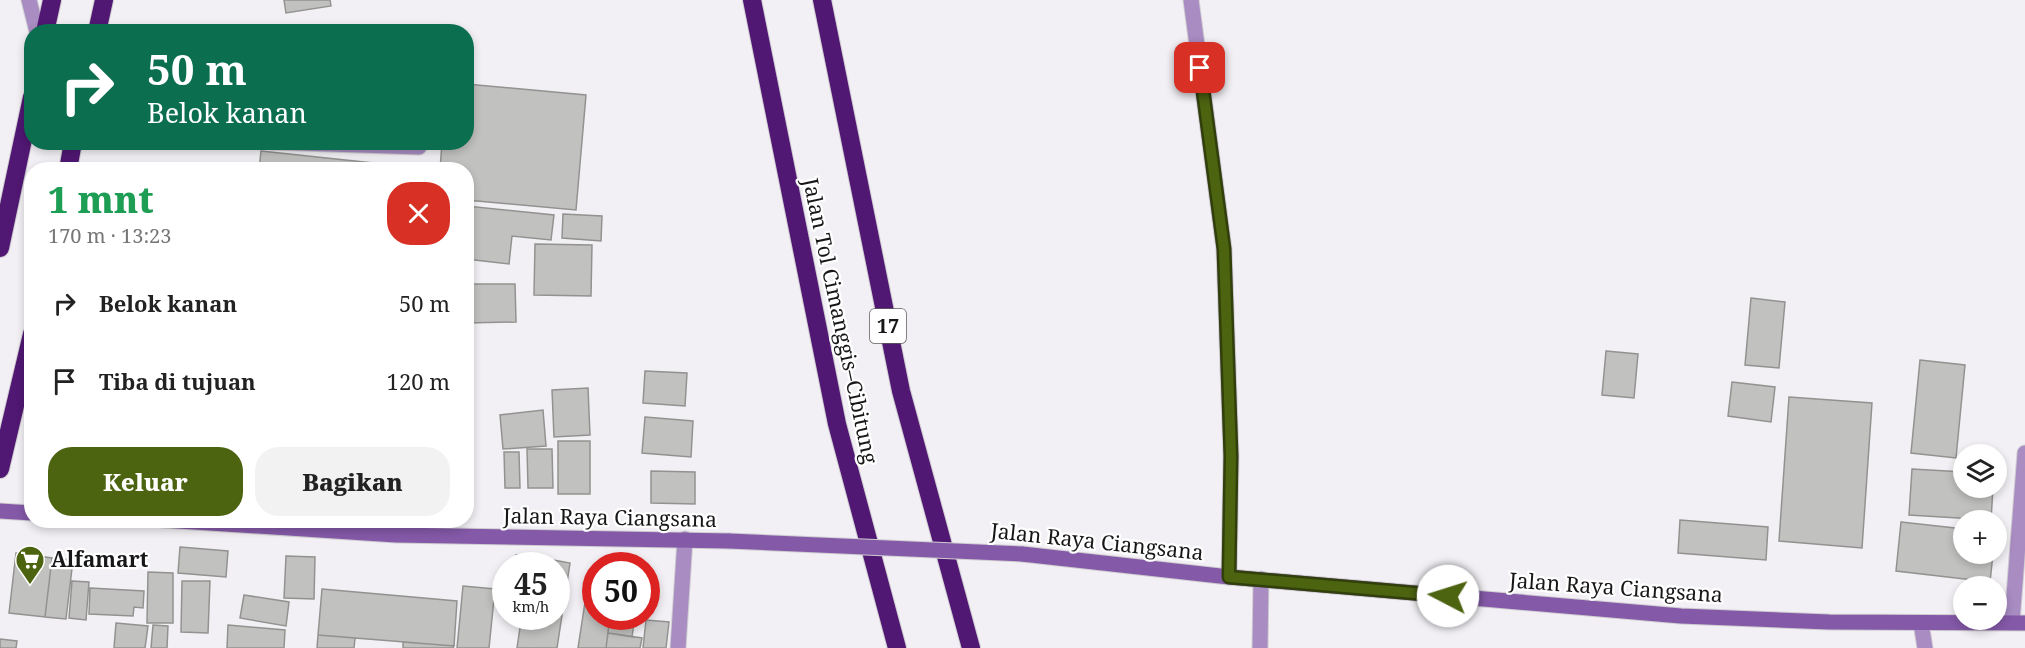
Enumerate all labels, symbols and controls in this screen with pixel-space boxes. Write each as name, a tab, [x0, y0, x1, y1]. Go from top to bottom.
text: 50 m	[147, 40, 247, 97]
pin	[1174, 42, 1225, 93]
icon: right	[48, 48, 126, 126]
icon: arrive	[1183, 51, 1216, 84]
text: Belok kanan	[147, 94, 307, 131]
street label: Jalan Tol Cimanggis–Cibitung	[797, 174, 885, 467]
text: 1 mnt	[48, 175, 154, 224]
button: close	[387, 182, 450, 245]
text: 170 m · 13:23	[48, 222, 171, 249]
icon: right	[48, 287, 81, 320]
text: Belok kanan	[99, 288, 237, 318]
text: 50 m	[399, 288, 450, 318]
road number: 17	[870, 309, 906, 343]
icon: arrive	[48, 365, 81, 398]
text: Tiba di tujuan	[99, 366, 256, 396]
text: 120 m	[387, 366, 450, 396]
map controls	[1953, 444, 2007, 630]
button: layers	[1953, 444, 2007, 498]
button: Keluar	[48, 447, 243, 516]
button: Bagikan	[255, 447, 450, 516]
street label: Jalan Raya Ciangsana	[502, 501, 717, 533]
button: +	[1953, 510, 2007, 564]
street label: Jalan Raya Ciangsana	[988, 516, 1205, 566]
supermarket icon: Alfamart	[14, 544, 46, 586]
place label: Alfamart	[51, 545, 149, 573]
speed limit sign: 50	[582, 552, 660, 630]
text: 45	[514, 563, 548, 604]
position arrow	[1416, 564, 1480, 628]
street label: Jalan Raya Ciangsana	[1507, 566, 1724, 608]
button: −	[1953, 576, 2007, 630]
text: km/h	[513, 596, 549, 616]

